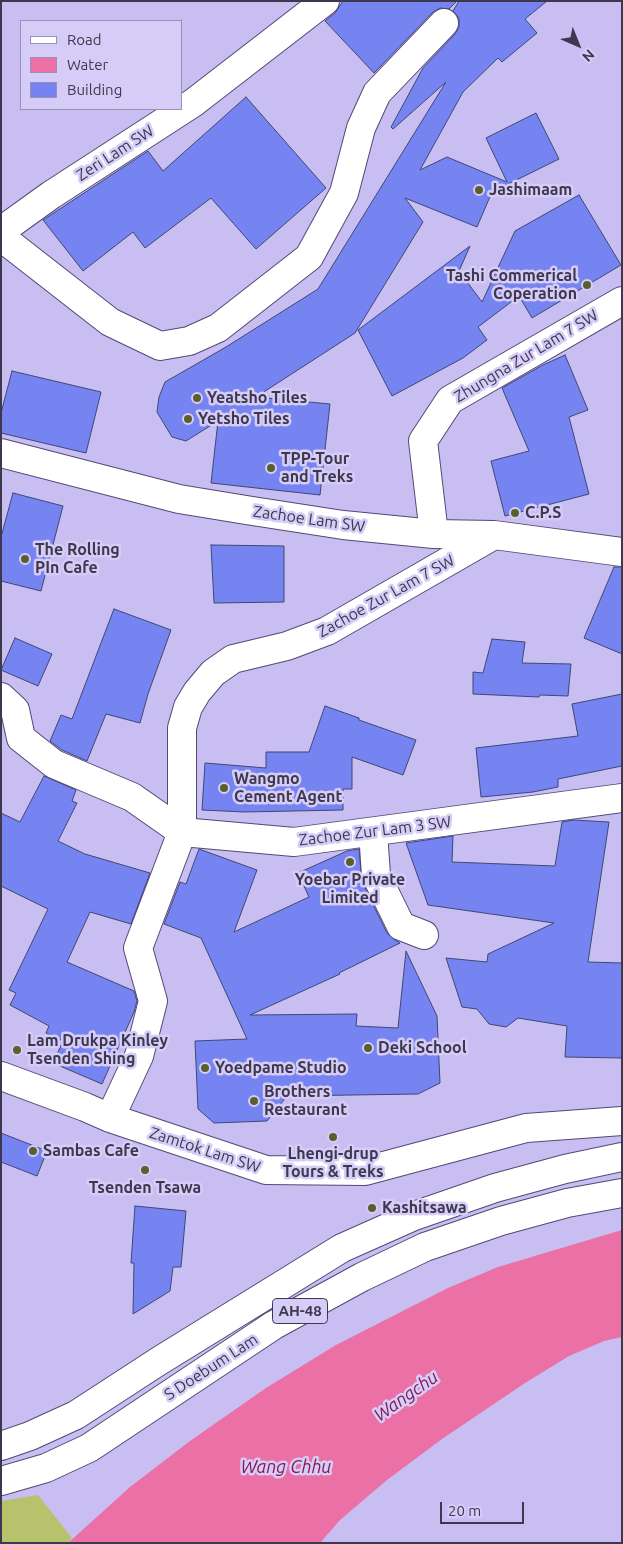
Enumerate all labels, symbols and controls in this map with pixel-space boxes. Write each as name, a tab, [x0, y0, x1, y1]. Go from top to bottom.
legend	[20, 20, 182, 110]
north arrow	[553, 20, 603, 70]
text: Road	[67, 31, 102, 48]
text: N	[579, 46, 598, 65]
text: Water	[67, 56, 108, 73]
text: Building	[67, 81, 122, 98]
street label: Zeri Lam SW	[73, 121, 157, 185]
place label: Jashimaam	[489, 180, 572, 200]
marker: Jashimaam	[473, 184, 485, 196]
place label: Tashi Commerical Coperation	[446, 266, 577, 304]
marker: Tashi Commerical Coperation	[581, 279, 593, 291]
street label: Zhungna Zur Lam 7 SW	[451, 305, 601, 407]
place label: Yeatsho Tiles	[207, 388, 307, 408]
marker: Yeatsho Tiles	[191, 392, 203, 404]
place label: Yetsho Tiles	[198, 409, 290, 429]
marker: Yetsho Tiles	[182, 413, 194, 425]
place label: TPP-Tour and Treks	[281, 449, 353, 487]
marker: TPP-Tour and Treks	[265, 462, 277, 474]
street label: Zachoe Lam SW	[252, 502, 366, 536]
place label: C.P.S	[525, 503, 561, 523]
marker: C.P.S	[509, 507, 521, 519]
place label: The Rolling PIn Cafe	[35, 540, 120, 578]
street label: Zachoe Zur Lam 7 SW	[314, 550, 458, 642]
marker: The Rolling PIn Cafe	[19, 553, 31, 565]
place label: Wangmo Cement Agent	[234, 769, 342, 807]
marker: Wangmo Cement Agent	[218, 782, 230, 794]
street label: Zachoe Zur Lam 3 SW	[298, 812, 452, 850]
marker: Yoebar Private Limited	[344, 856, 356, 868]
place label: Yoebar Private Limited	[295, 870, 405, 908]
place label: Lam Drukpa Kinley Tsenden Shing	[27, 1031, 168, 1069]
place label: Deki School	[378, 1038, 467, 1058]
marker: Deki School	[362, 1042, 374, 1054]
marker: Lam Drukpa Kinley Tsenden Shing	[11, 1044, 23, 1056]
place label: Yoedpame Studio	[215, 1058, 347, 1078]
marker: Yoedpame Studio	[199, 1062, 211, 1074]
place label: Brothers Restaurant	[264, 1082, 347, 1120]
marker: Brothers Restaurant	[248, 1095, 260, 1107]
street label: Zamtok Lam SW	[147, 1123, 263, 1177]
marker: Lhengi-drup Tours & Treks	[327, 1131, 339, 1143]
place label: Sambas Cafe	[43, 1141, 139, 1161]
place label: Lhengi-drup Tours & Treks	[282, 1144, 384, 1182]
marker: Sambas Cafe	[27, 1145, 39, 1157]
marker: Tsenden Tsawa	[139, 1164, 151, 1176]
place label: Tsenden Tsawa	[89, 1178, 201, 1198]
place label: Kashitsawa	[382, 1198, 467, 1218]
marker: Kashitsawa	[366, 1202, 378, 1214]
road number: AH-48	[272, 1298, 328, 1324]
street label: S Doebum Lam	[161, 1330, 261, 1404]
water label: Wangchu	[370, 1366, 442, 1426]
water label: Wang Chhu	[241, 1456, 331, 1478]
scale bar	[443, 1492, 527, 1524]
text: 20 m	[448, 1502, 481, 1519]

